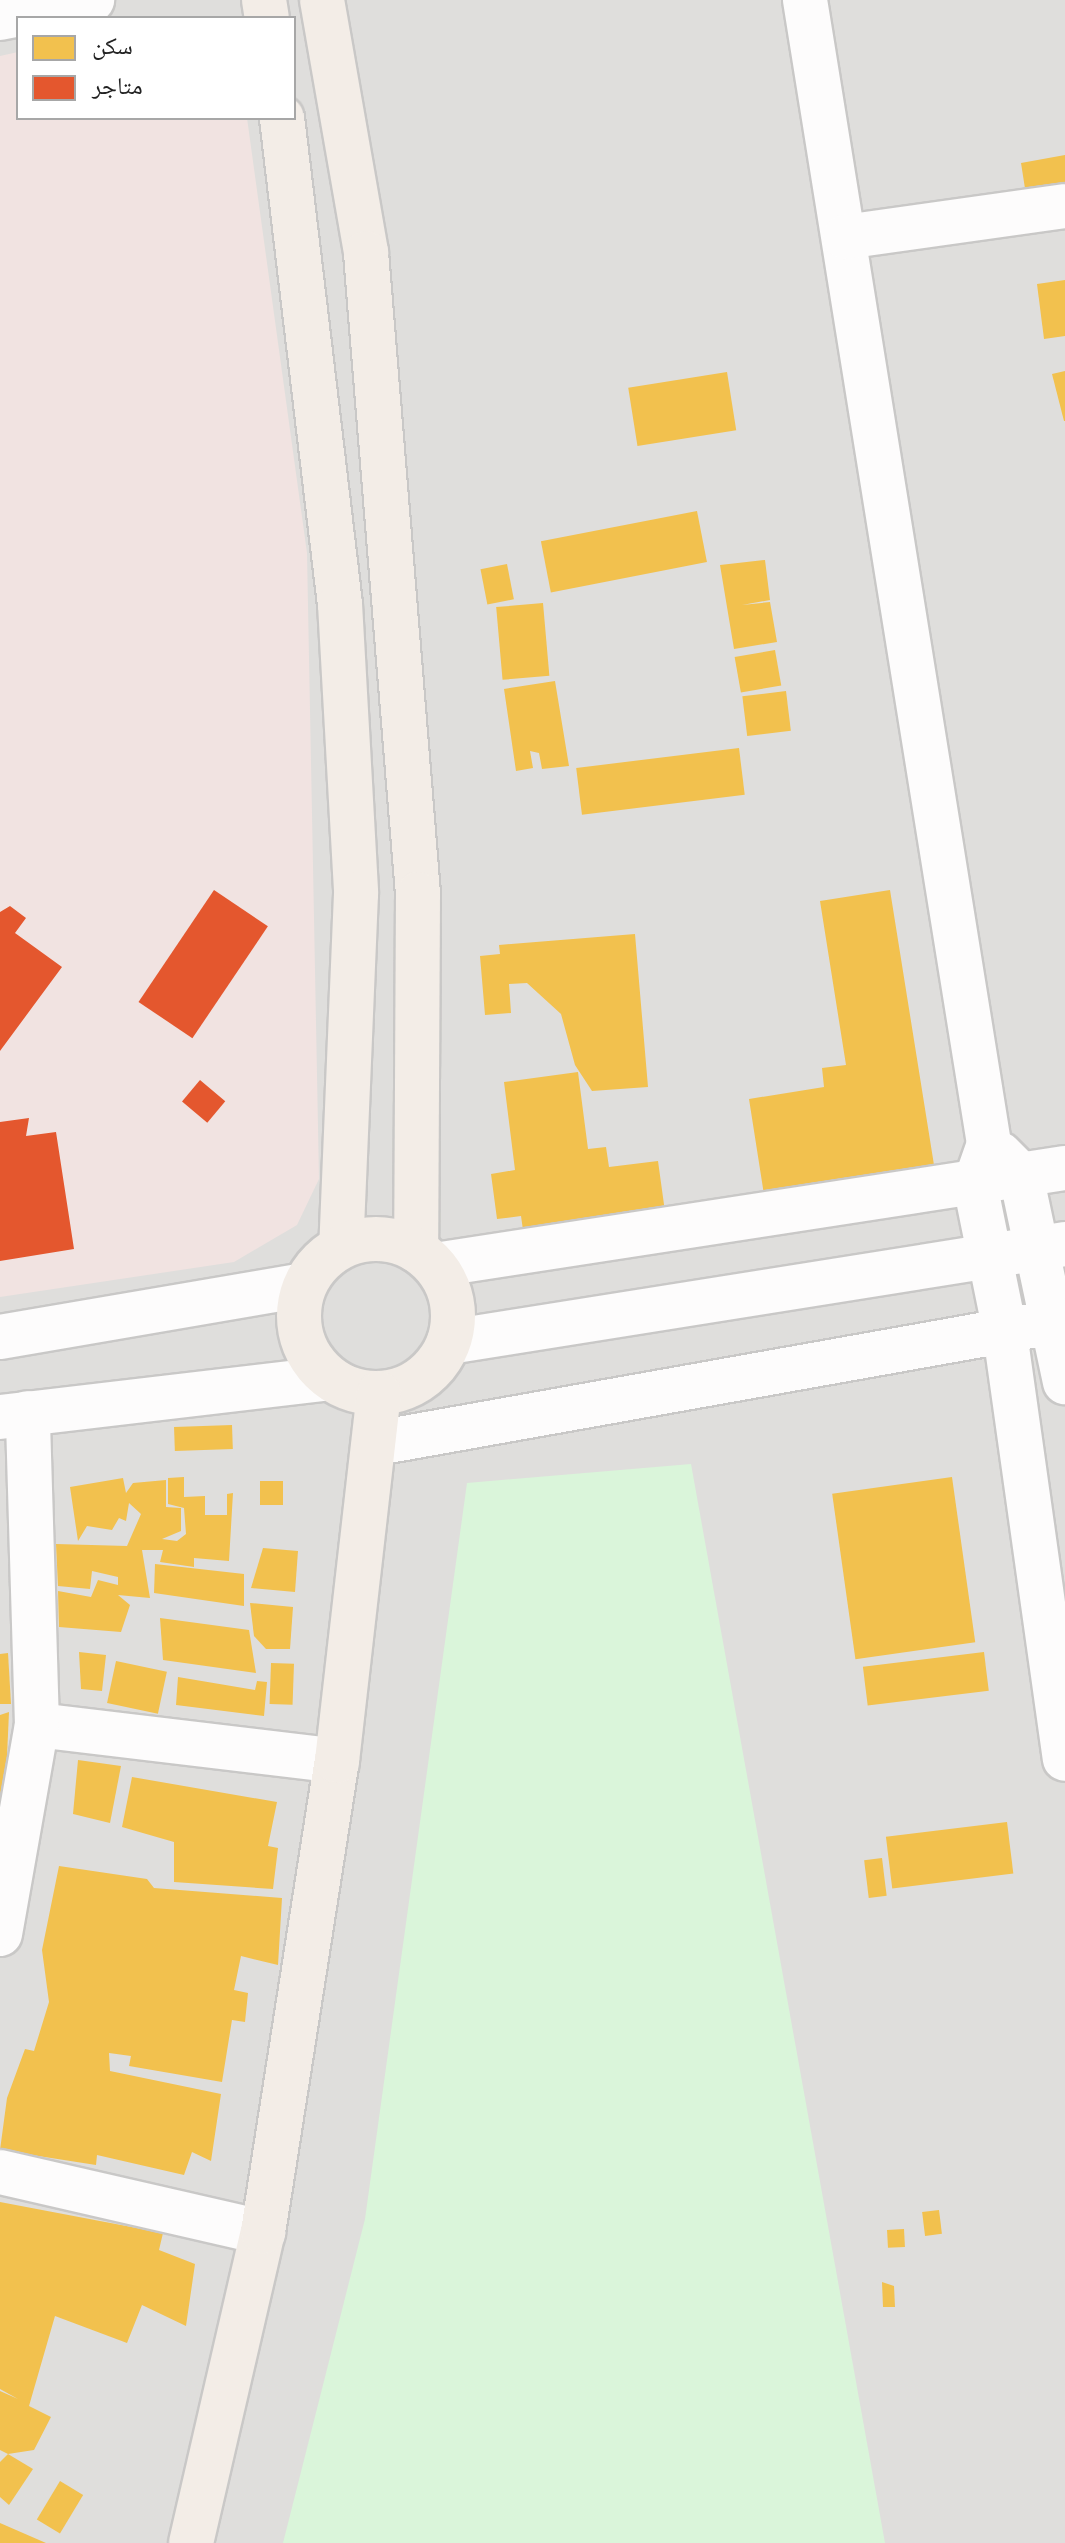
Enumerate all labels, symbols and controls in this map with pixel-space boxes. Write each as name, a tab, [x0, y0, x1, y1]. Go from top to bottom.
legend	[16, 16, 296, 120]
text: سكن	[92, 30, 133, 61]
text: متاجر	[92, 70, 143, 101]

